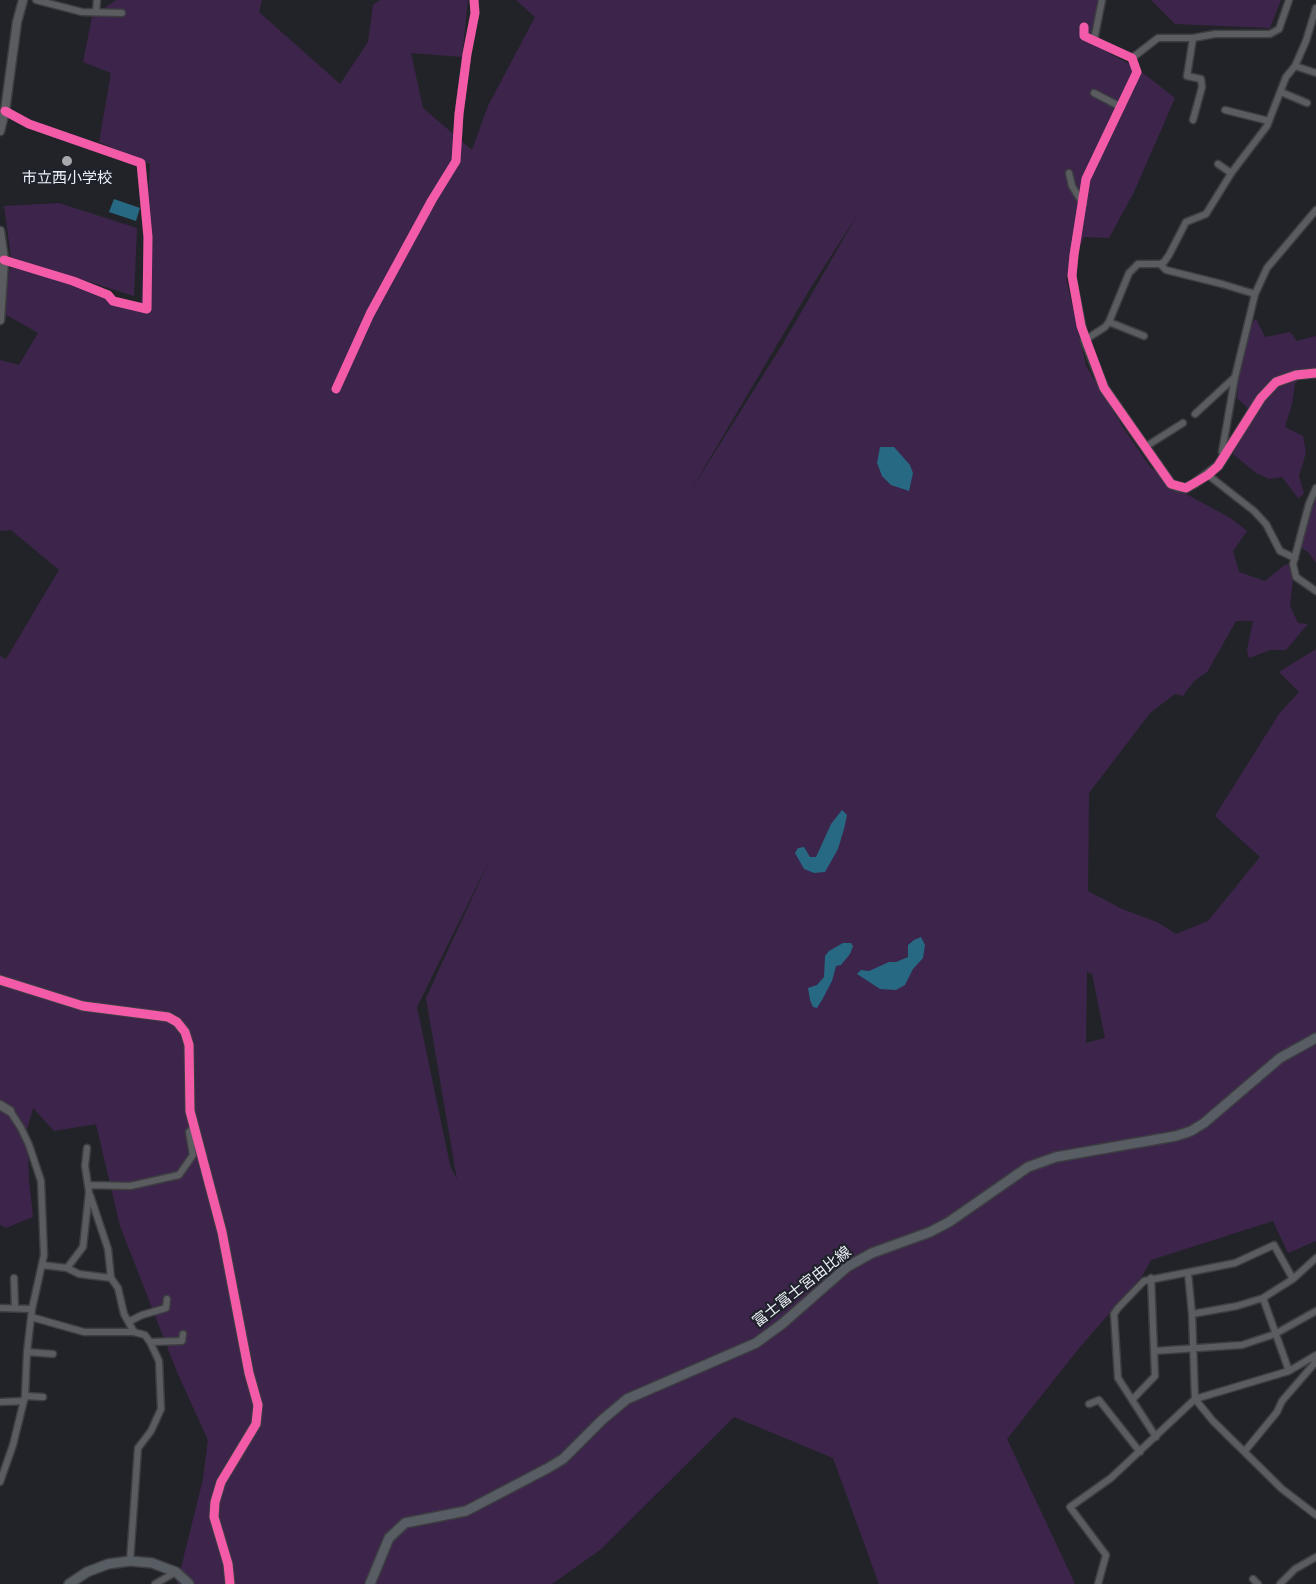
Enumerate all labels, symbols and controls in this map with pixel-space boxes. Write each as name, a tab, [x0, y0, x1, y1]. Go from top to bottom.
marker: 市立西小学校	[60, 154, 74, 168]
place label: 市立西小学校	[22, 170, 112, 188]
street label: 富士富士宮由比線	[749, 1243, 855, 1331]

